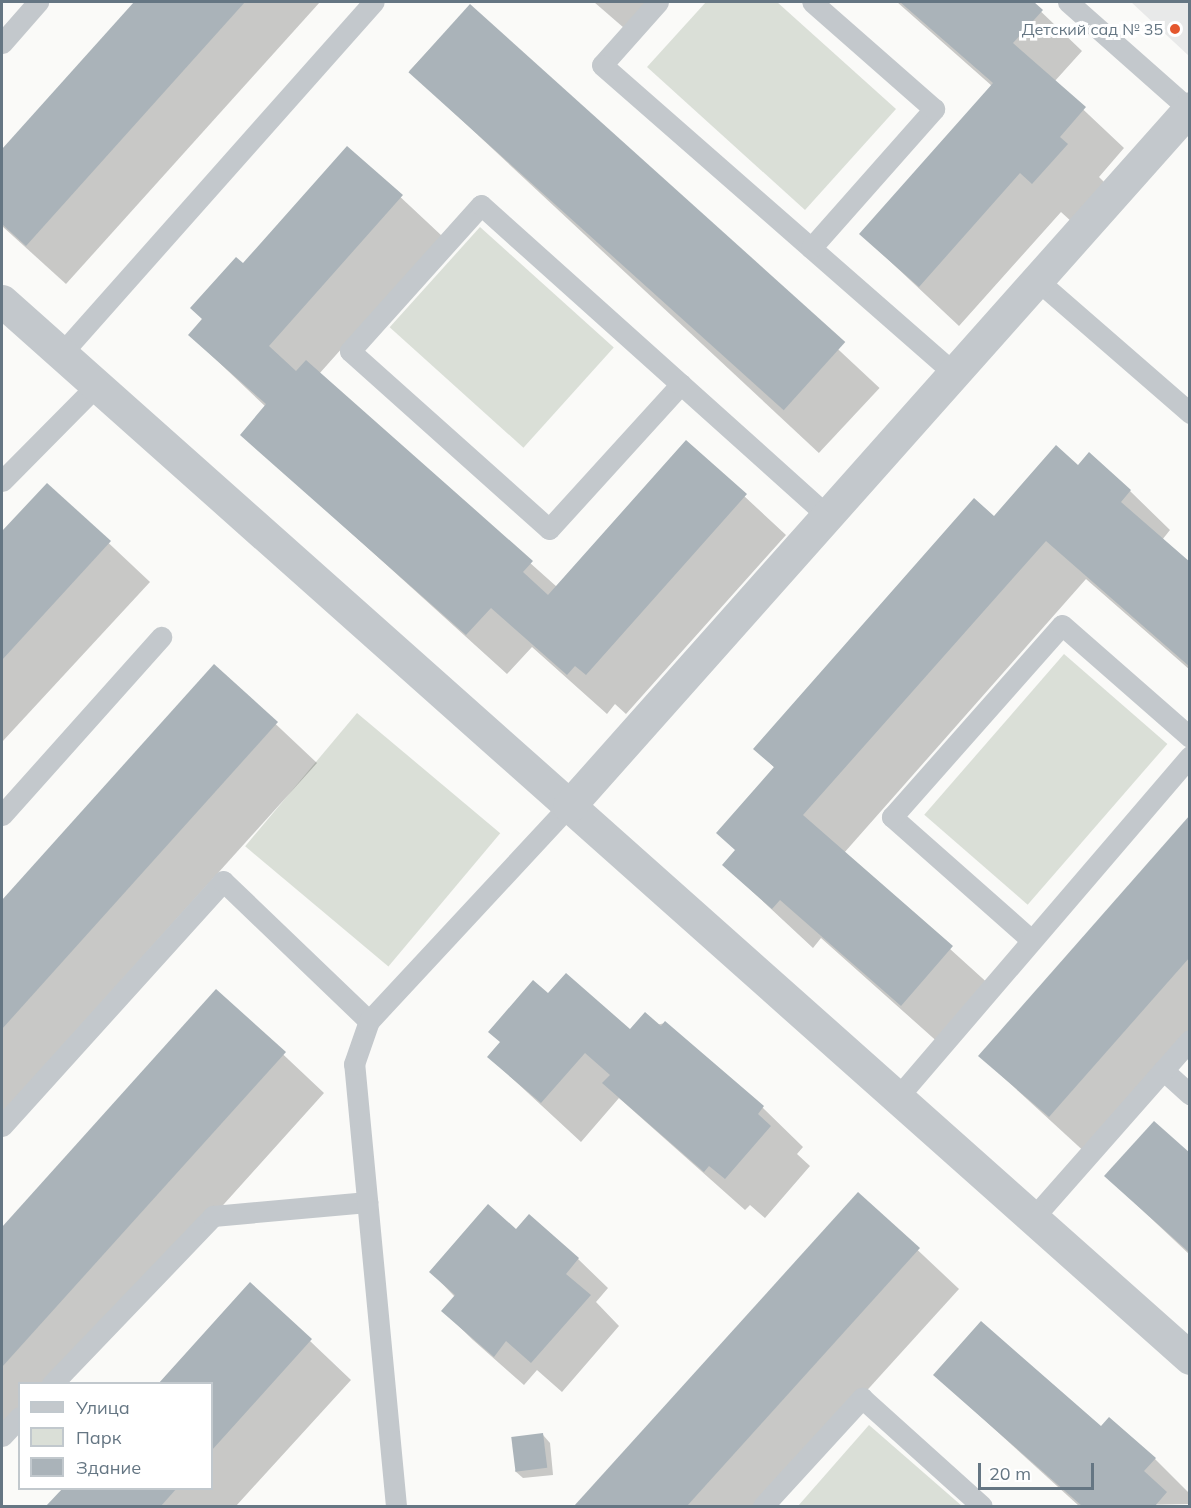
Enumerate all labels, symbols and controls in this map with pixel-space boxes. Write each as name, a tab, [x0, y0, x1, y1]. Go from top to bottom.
place label: Детский сад № 35	[1022, 19, 1163, 39]
marker: Детский сад № 35	[1168, 22, 1182, 36]
legend	[18, 1382, 213, 1490]
text: Улица	[76, 1396, 130, 1419]
text: Парк	[76, 1426, 121, 1449]
scale bar	[981, 1451, 1096, 1489]
text: Здание	[76, 1456, 141, 1479]
text: 20 m	[989, 1462, 1031, 1485]

